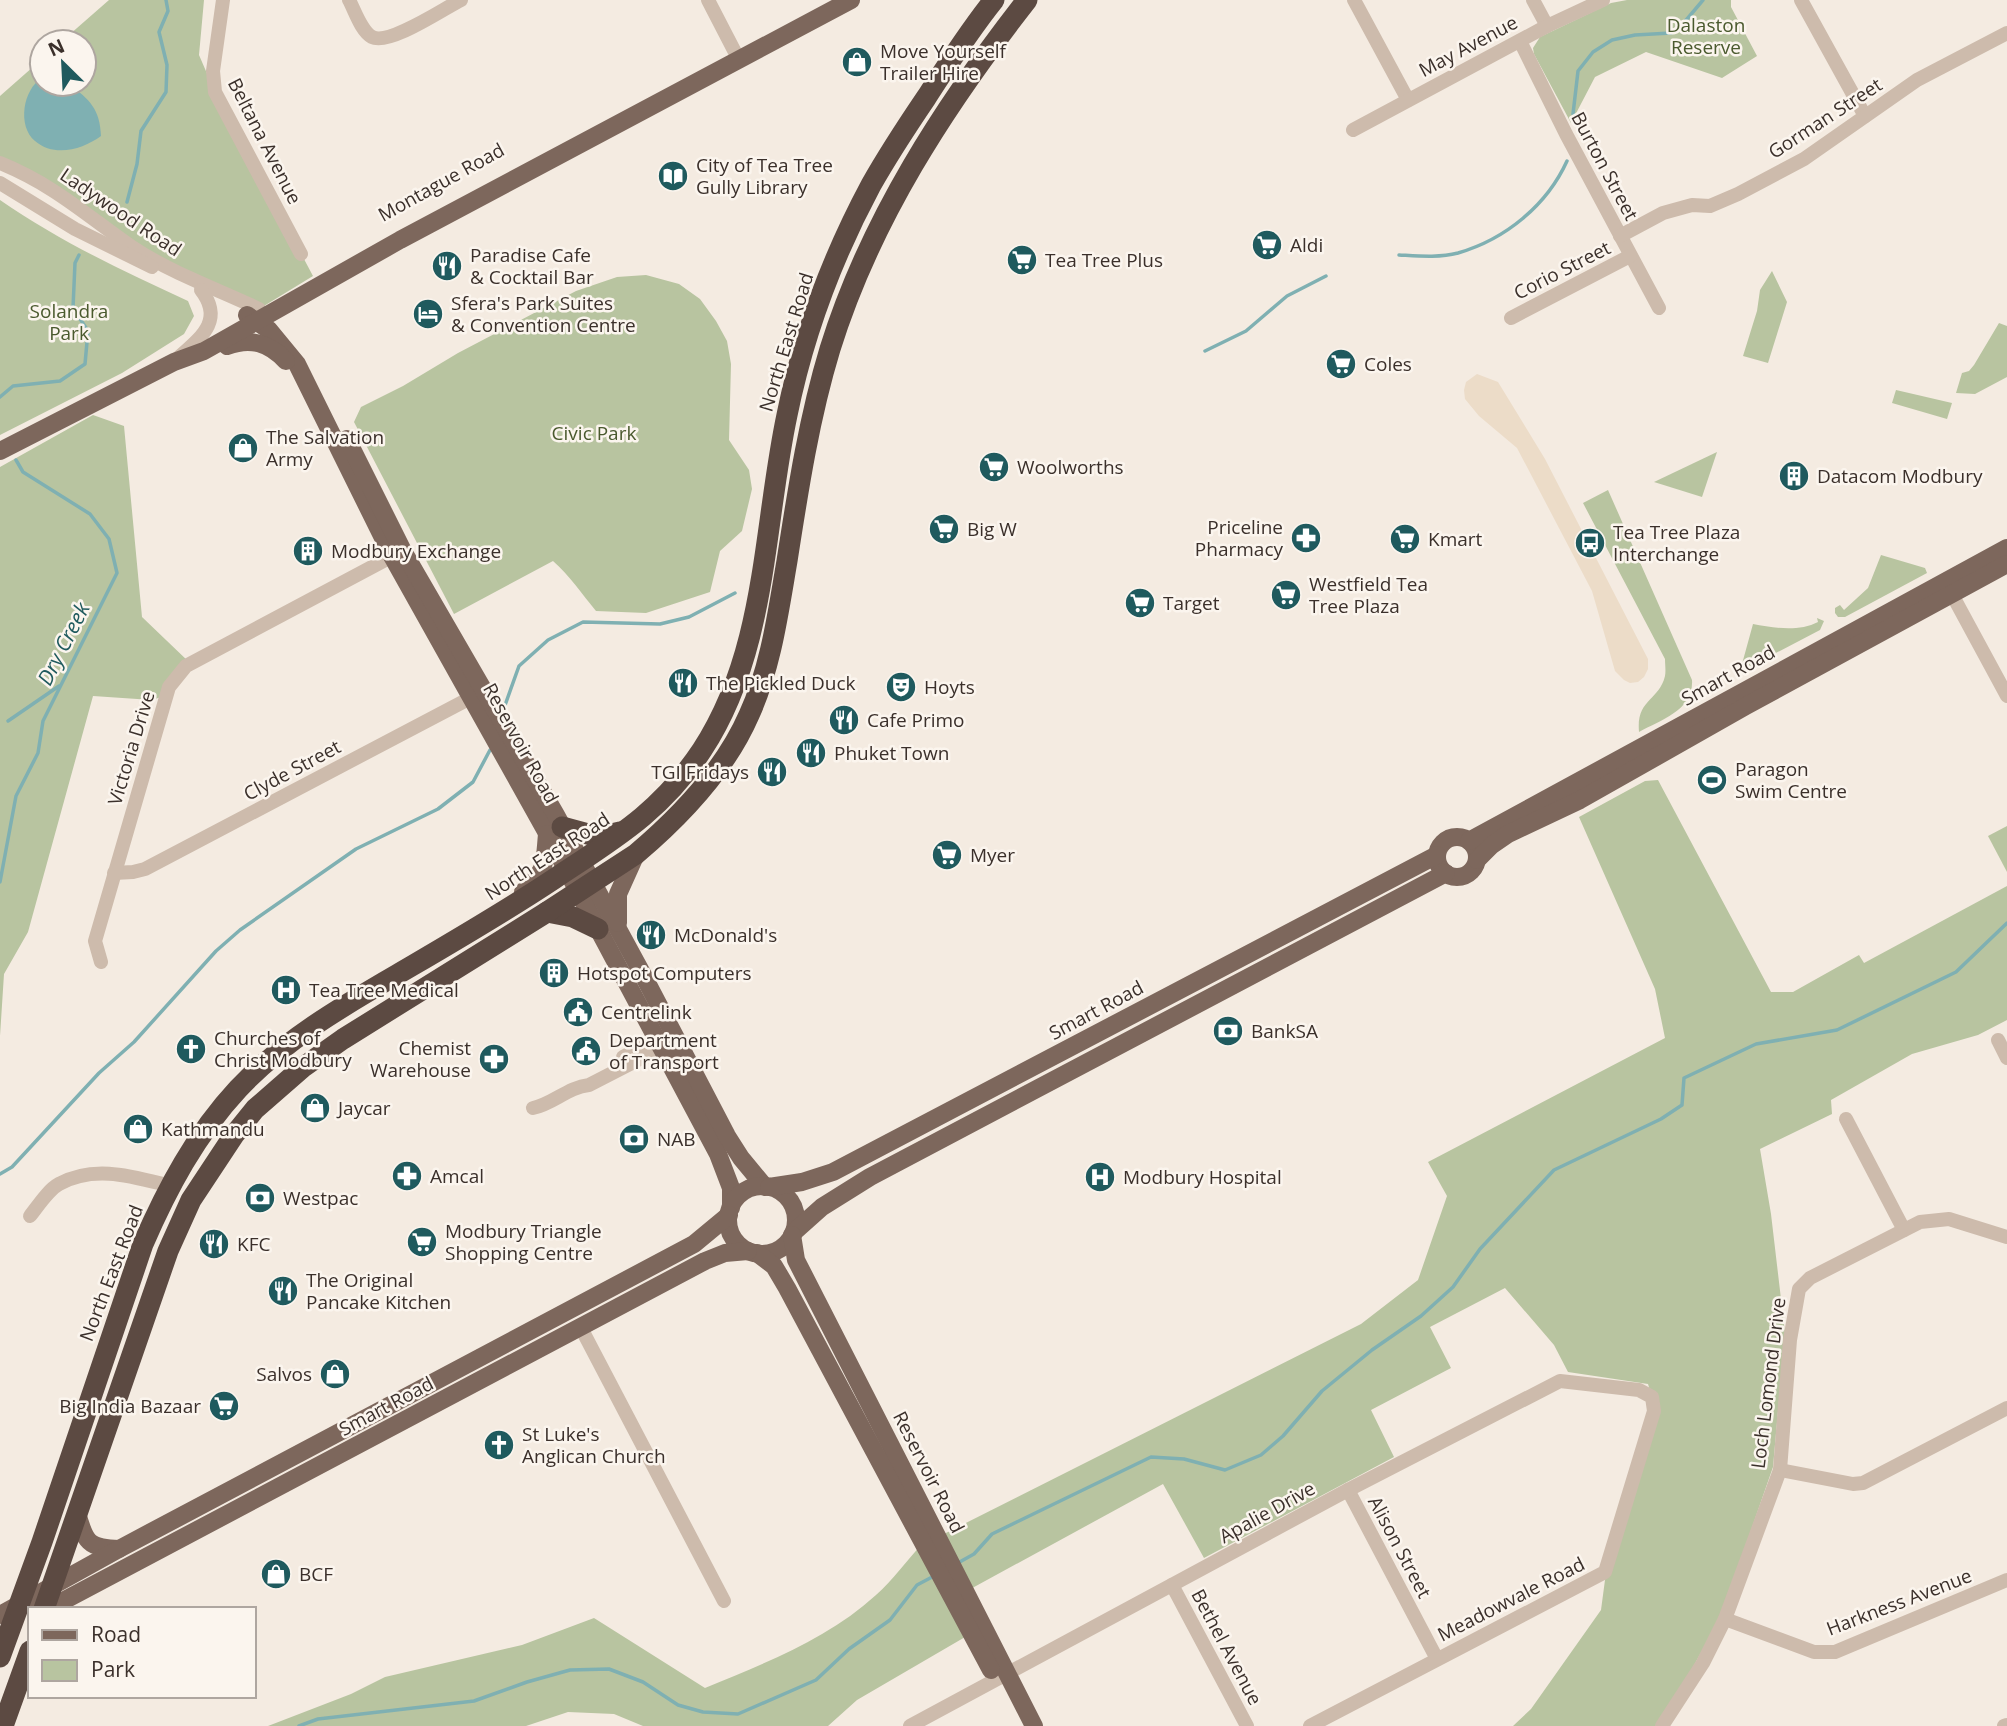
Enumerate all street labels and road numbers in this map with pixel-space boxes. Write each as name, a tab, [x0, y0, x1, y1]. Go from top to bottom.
street label: May Avenue	[1414, 9, 1522, 83]
street label: Gorman Street	[1763, 71, 1887, 165]
street label: Beltana Avenue	[222, 73, 308, 209]
street label: Burton Street	[1565, 107, 1645, 225]
street label: Montague Road	[373, 137, 509, 227]
street label: Ladywood Road	[55, 162, 187, 262]
street label: Corio Street	[1509, 234, 1615, 306]
street label: North East Road	[753, 269, 819, 415]
street label: Smart Road	[1676, 639, 1780, 711]
street label: Reservoir Road	[477, 678, 565, 808]
street label: Victoria Drive	[101, 688, 161, 808]
street label: Clyde Street	[239, 733, 345, 806]
street label: North East Road	[480, 806, 614, 906]
street label: Smart Road	[1044, 974, 1148, 1046]
street label: North East Road	[73, 1201, 149, 1345]
street label: Loch Lomond Drive	[1745, 1296, 1791, 1470]
street label: Smart Road	[334, 1370, 438, 1442]
street label: Reservoir Road	[887, 1407, 971, 1537]
street label: Apalie Drive	[1214, 1475, 1320, 1549]
street label: Alison Street	[1362, 1492, 1438, 1603]
street label: Meadowvale Road	[1433, 1551, 1589, 1647]
street label: Harkness Avenue	[1823, 1562, 1975, 1642]
street label: Bethel Avenue	[1185, 1584, 1269, 1710]

